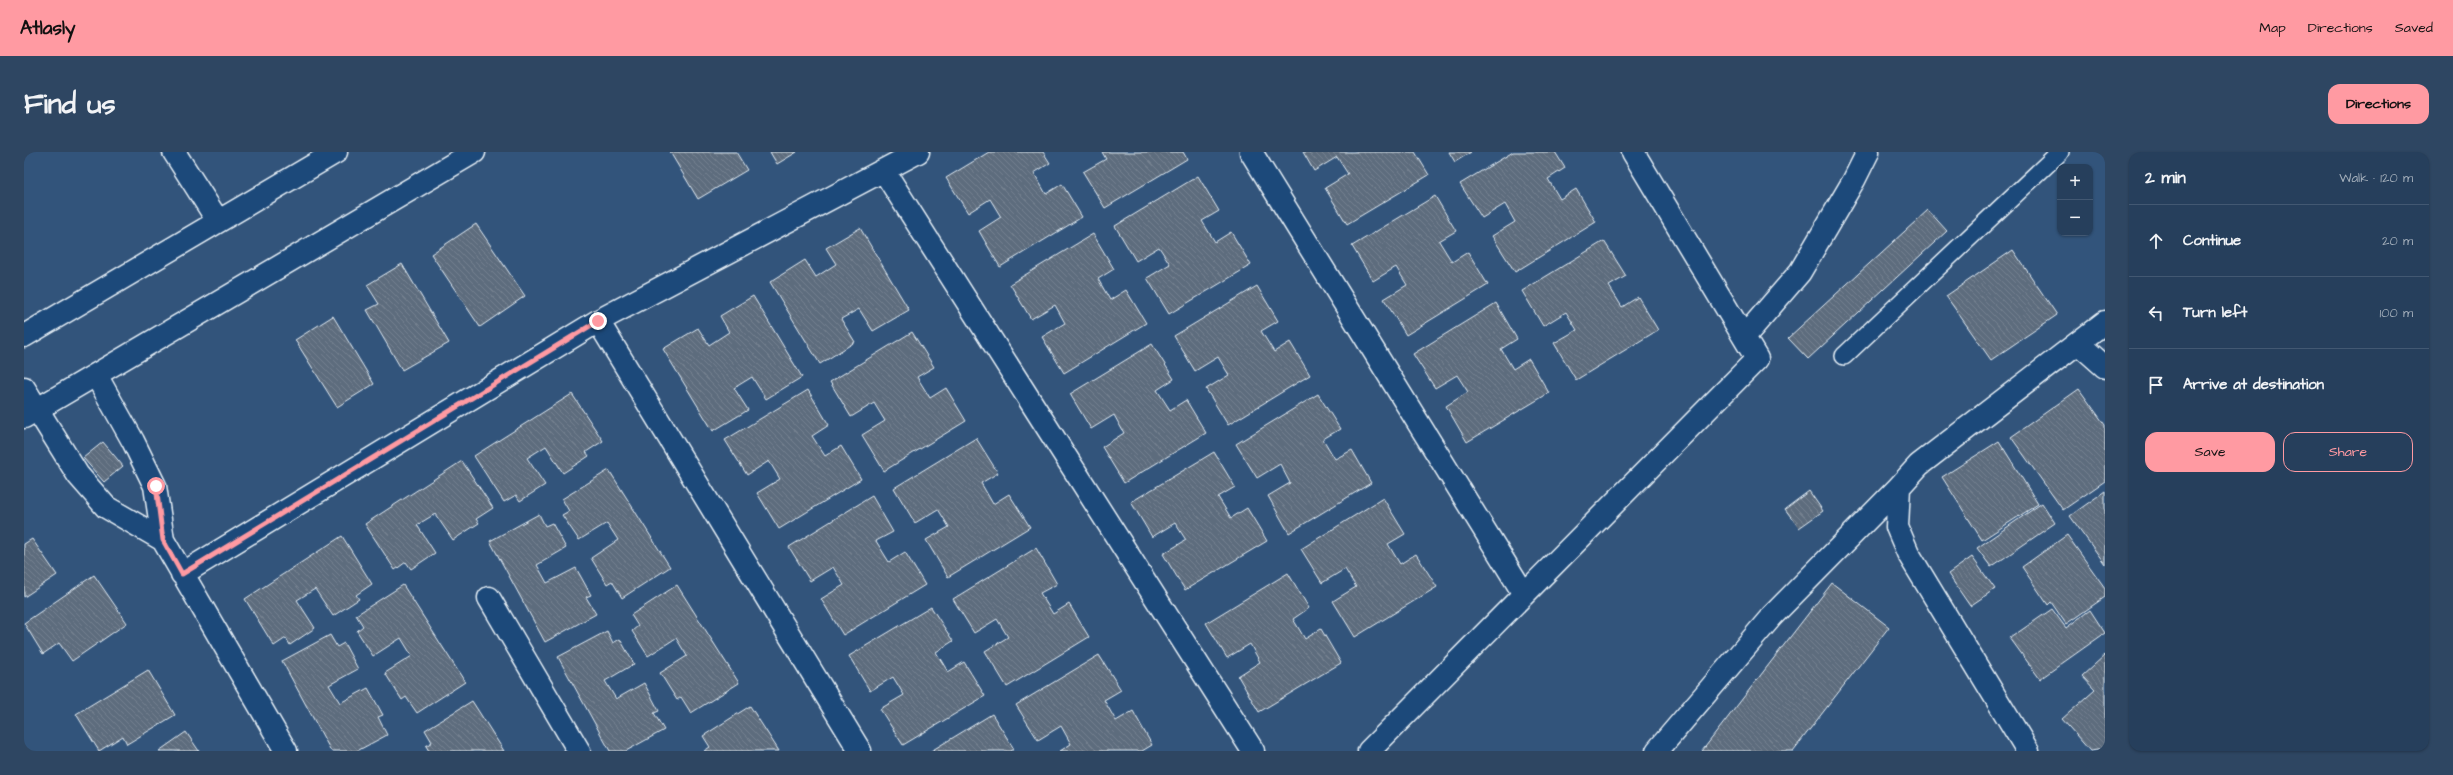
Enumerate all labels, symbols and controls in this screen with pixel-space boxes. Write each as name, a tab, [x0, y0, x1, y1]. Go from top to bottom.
text: Atlasly	[20, 15, 75, 42]
text: Map	[2259, 18, 2286, 38]
text: Directions	[2308, 18, 2373, 38]
text: Saved	[2395, 18, 2433, 38]
button: Directions	[2328, 84, 2429, 124]
text: Find us	[24, 85, 115, 124]
map controls	[2057, 164, 2093, 236]
button: +	[2057, 164, 2093, 200]
text: 2 min	[2145, 166, 2186, 190]
text: Walk · 120 m	[2339, 169, 2413, 187]
button: −	[2057, 200, 2093, 236]
icon: ahead	[2145, 230, 2167, 252]
text: Continue	[2183, 230, 2241, 251]
text: 20 m	[2382, 232, 2413, 250]
icon: left	[2145, 302, 2167, 324]
text: Turn left	[2183, 302, 2247, 323]
text: 100 m	[2380, 304, 2413, 322]
route end	[589, 312, 607, 330]
icon: arrive	[2145, 374, 2167, 396]
text: Arrive at destination	[2183, 374, 2324, 395]
button: Save	[2145, 432, 2275, 472]
button: Share	[2283, 432, 2413, 472]
route start	[147, 477, 165, 495]

